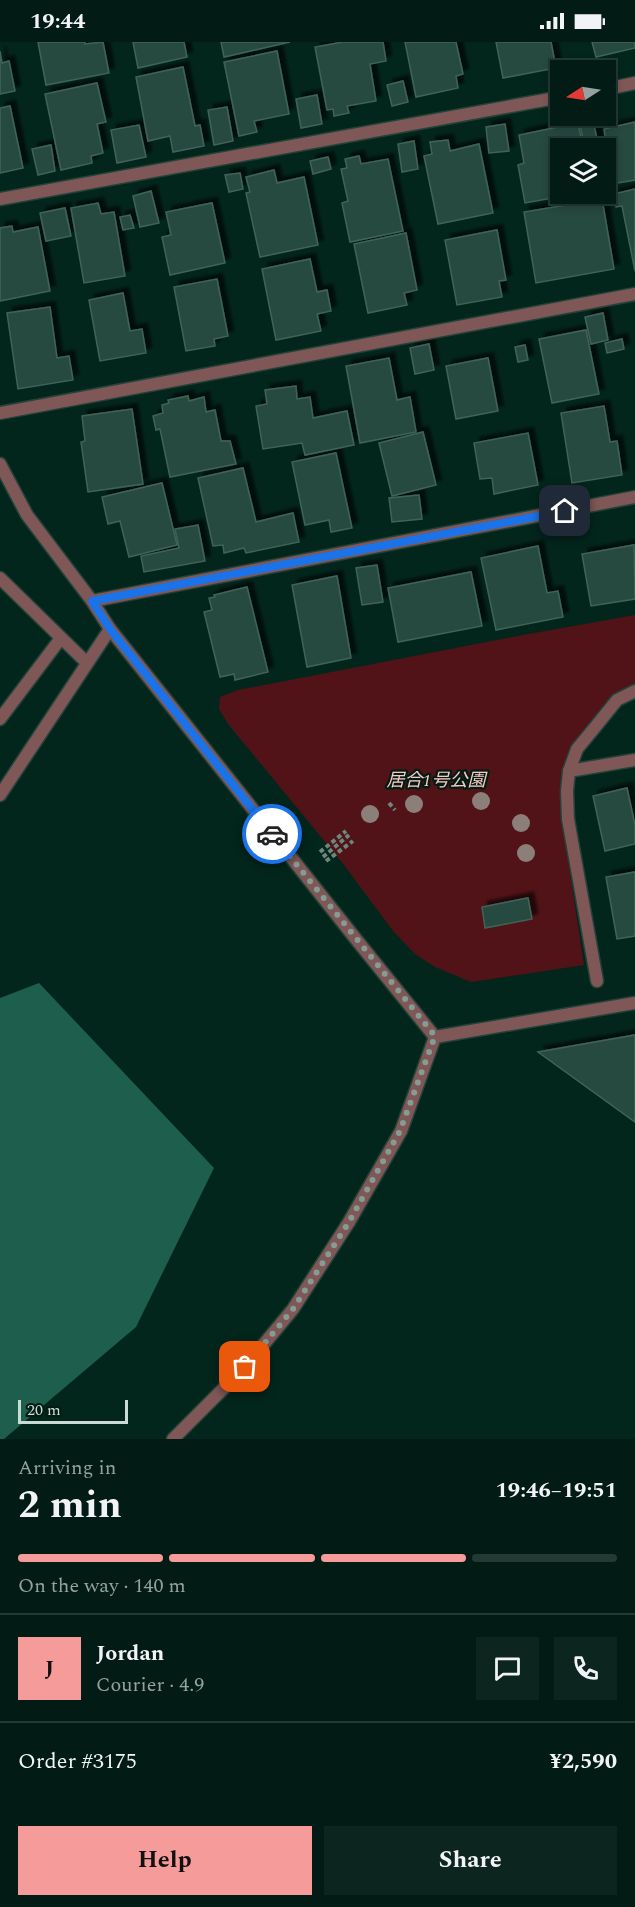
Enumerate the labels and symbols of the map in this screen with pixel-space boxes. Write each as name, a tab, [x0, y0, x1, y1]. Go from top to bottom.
north arrow	[550, 60, 616, 126]
pin	[539, 485, 590, 536]
park label: 居合1号公園	[387, 767, 488, 794]
courier	[242, 804, 302, 864]
pin	[219, 1341, 270, 1392]
scale bar	[18, 1397, 128, 1424]

